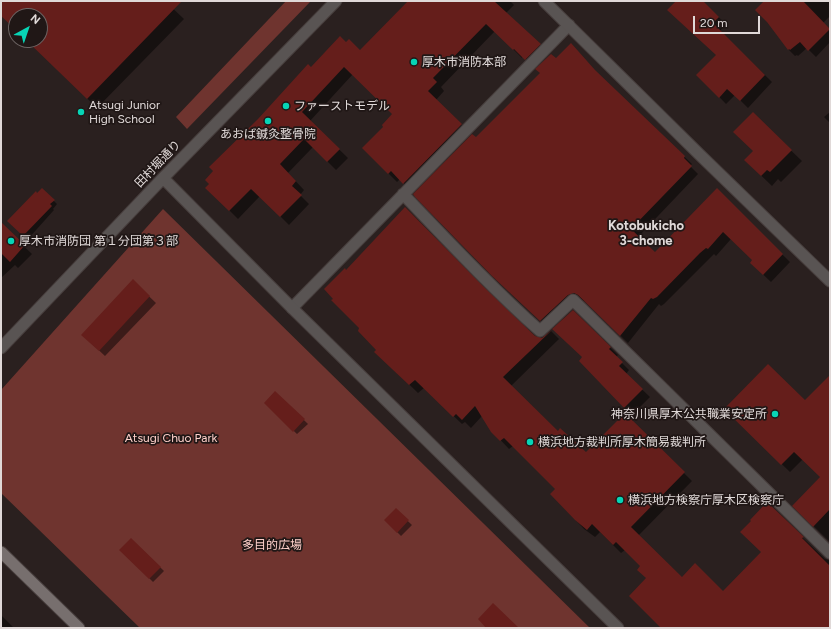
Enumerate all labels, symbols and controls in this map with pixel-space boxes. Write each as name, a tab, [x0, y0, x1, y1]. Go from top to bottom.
north arrow	[8, 8, 48, 48]
scale bar	[695, 8, 762, 34]
text: N	[28, 11, 43, 27]
text: 20 m	[700, 16, 728, 30]
place label: 厚木市消防本部	[422, 55, 506, 69]
marker: 厚木市消防本部	[409, 57, 419, 67]
place label: Atsugi Junior High School	[89, 98, 160, 126]
place label: ファーストモデル	[294, 99, 390, 113]
marker: ファーストモデル	[281, 101, 291, 111]
marker: Atsugi Junior High School	[76, 107, 86, 117]
marker: あおば鍼灸整骨院	[263, 116, 273, 126]
place label: あおば鍼灸整骨院	[220, 127, 316, 141]
street label: 田村堀通り	[132, 137, 184, 191]
district label: Kotobukicho 3-chome	[608, 218, 684, 249]
place label: 厚木市消防団 第１分団第３部	[19, 234, 178, 248]
marker: 厚木市消防団 第１分団第３部	[6, 236, 16, 246]
place label: 神奈川県厚木公共職業安定所	[611, 407, 767, 421]
marker: 神奈川県厚木公共職業安定所	[770, 409, 780, 419]
park label: Atsugi Chuo Park	[125, 431, 217, 445]
place label: 横浜地方裁判所厚木簡易裁判所	[538, 435, 706, 449]
marker: 横浜地方裁判所厚木簡易裁判所	[525, 437, 535, 447]
place label: 横浜地方検察庁厚木区検察庁	[628, 493, 784, 507]
marker: 横浜地方検察庁厚木区検察庁	[615, 495, 625, 505]
park label: 多目的広場	[242, 538, 302, 552]

